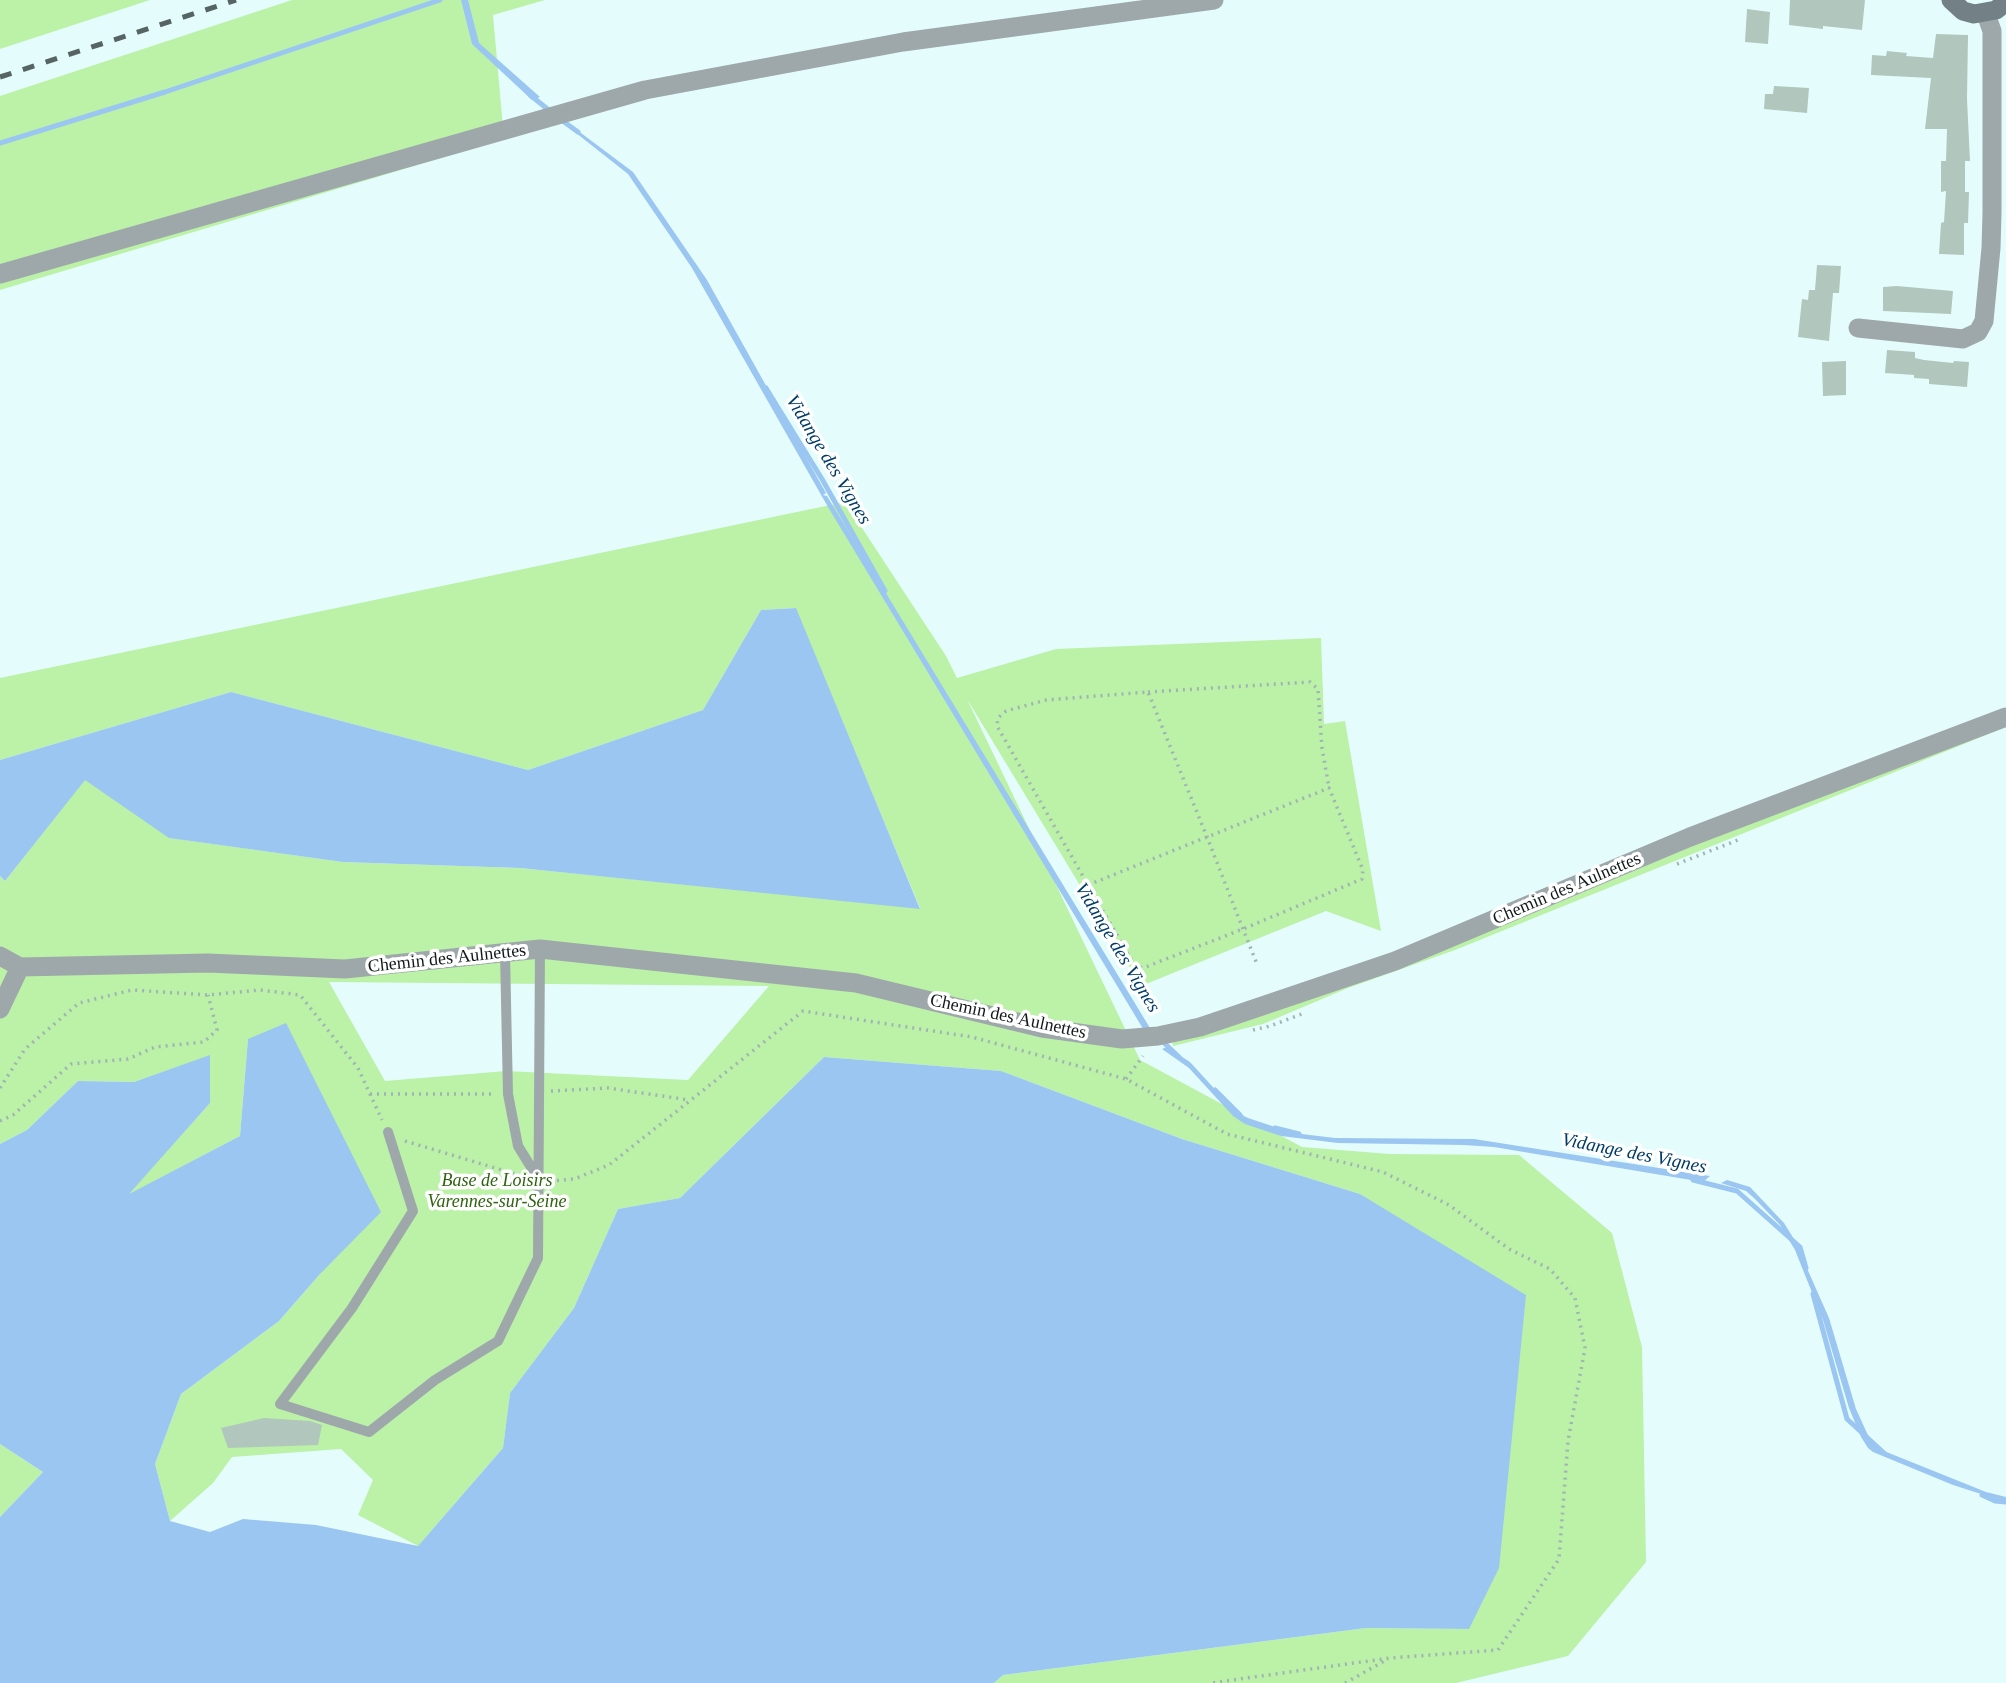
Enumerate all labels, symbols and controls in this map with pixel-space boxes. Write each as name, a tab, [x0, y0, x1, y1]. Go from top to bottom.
water label: Vidange des Vignes	[780, 391, 876, 529]
street label: Chemin des Aulnettes	[1490, 848, 1644, 930]
water label: Vidange des Vignes	[1069, 879, 1165, 1017]
street label: Chemin des Aulnettes	[367, 940, 527, 978]
street label: Chemin des Aulnettes	[928, 990, 1088, 1044]
water label: Vidange des Vignes	[1560, 1129, 1708, 1179]
park label: Base de Loisirs Varennes-sur-Seine	[428, 1170, 566, 1212]

